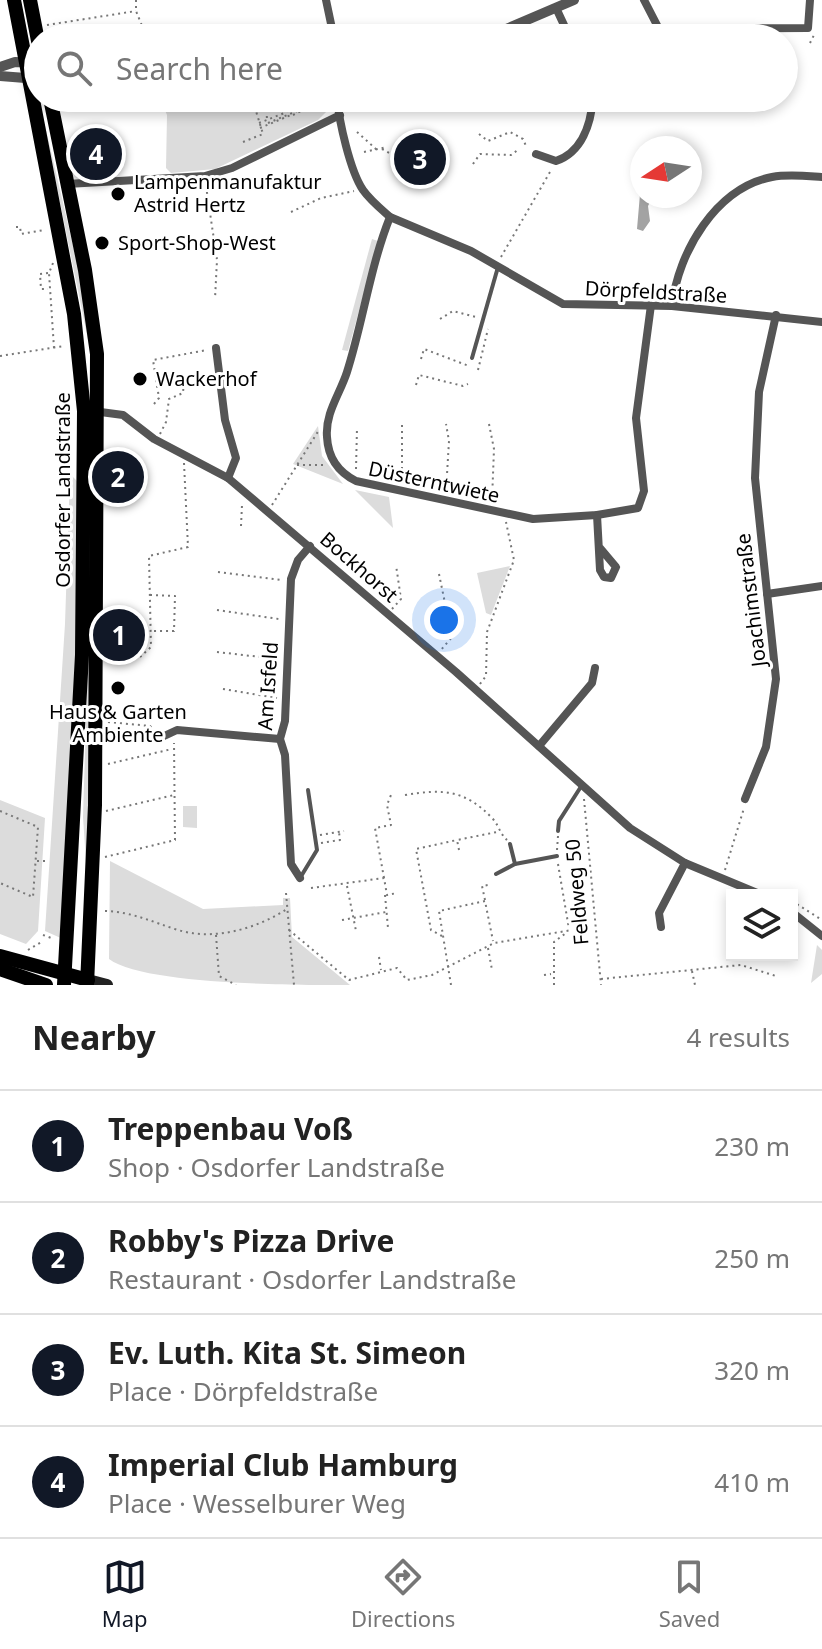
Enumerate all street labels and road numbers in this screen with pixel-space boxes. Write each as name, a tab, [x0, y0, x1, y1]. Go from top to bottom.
street label: Dörpfeldstraße	[584, 274, 728, 309]
street label: Osdorfer Landstraße	[49, 392, 76, 588]
street label: Düsterntwiete	[366, 454, 502, 509]
street label: Bockhorst	[315, 525, 404, 608]
street label: Joachimstraße	[729, 532, 772, 670]
street label: Am Isfeld	[251, 641, 284, 731]
street label: Feldweg 50	[558, 838, 595, 946]

